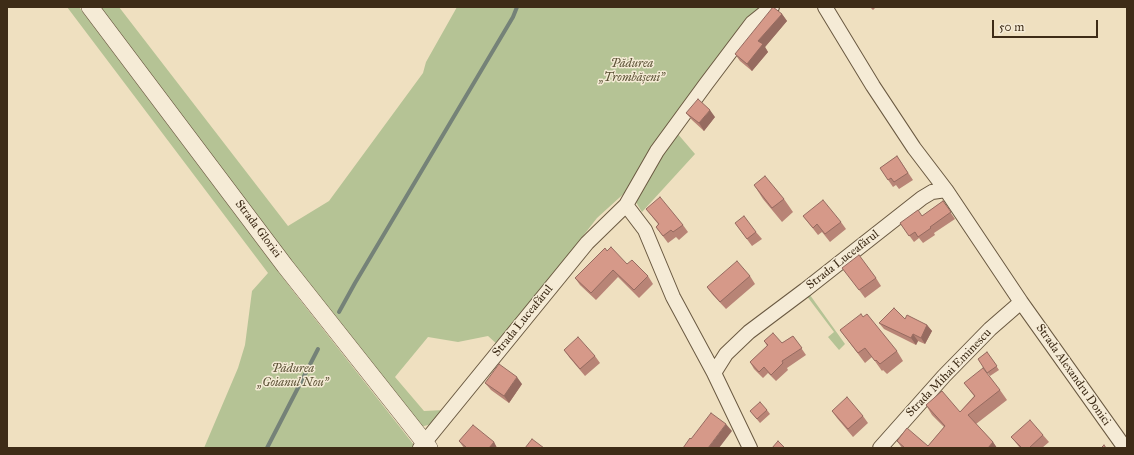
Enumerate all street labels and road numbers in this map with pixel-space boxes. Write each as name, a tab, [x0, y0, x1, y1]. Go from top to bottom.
street label: Strada Gloriei	[232, 197, 284, 261]
street label: Strada Luceafărul	[804, 227, 882, 293]
street label: Strada Luceafărul	[490, 282, 556, 360]
street label: Strada Alexandru Donici	[1032, 321, 1114, 429]
street label: Strada Mihai Eminescu	[903, 326, 995, 420]

